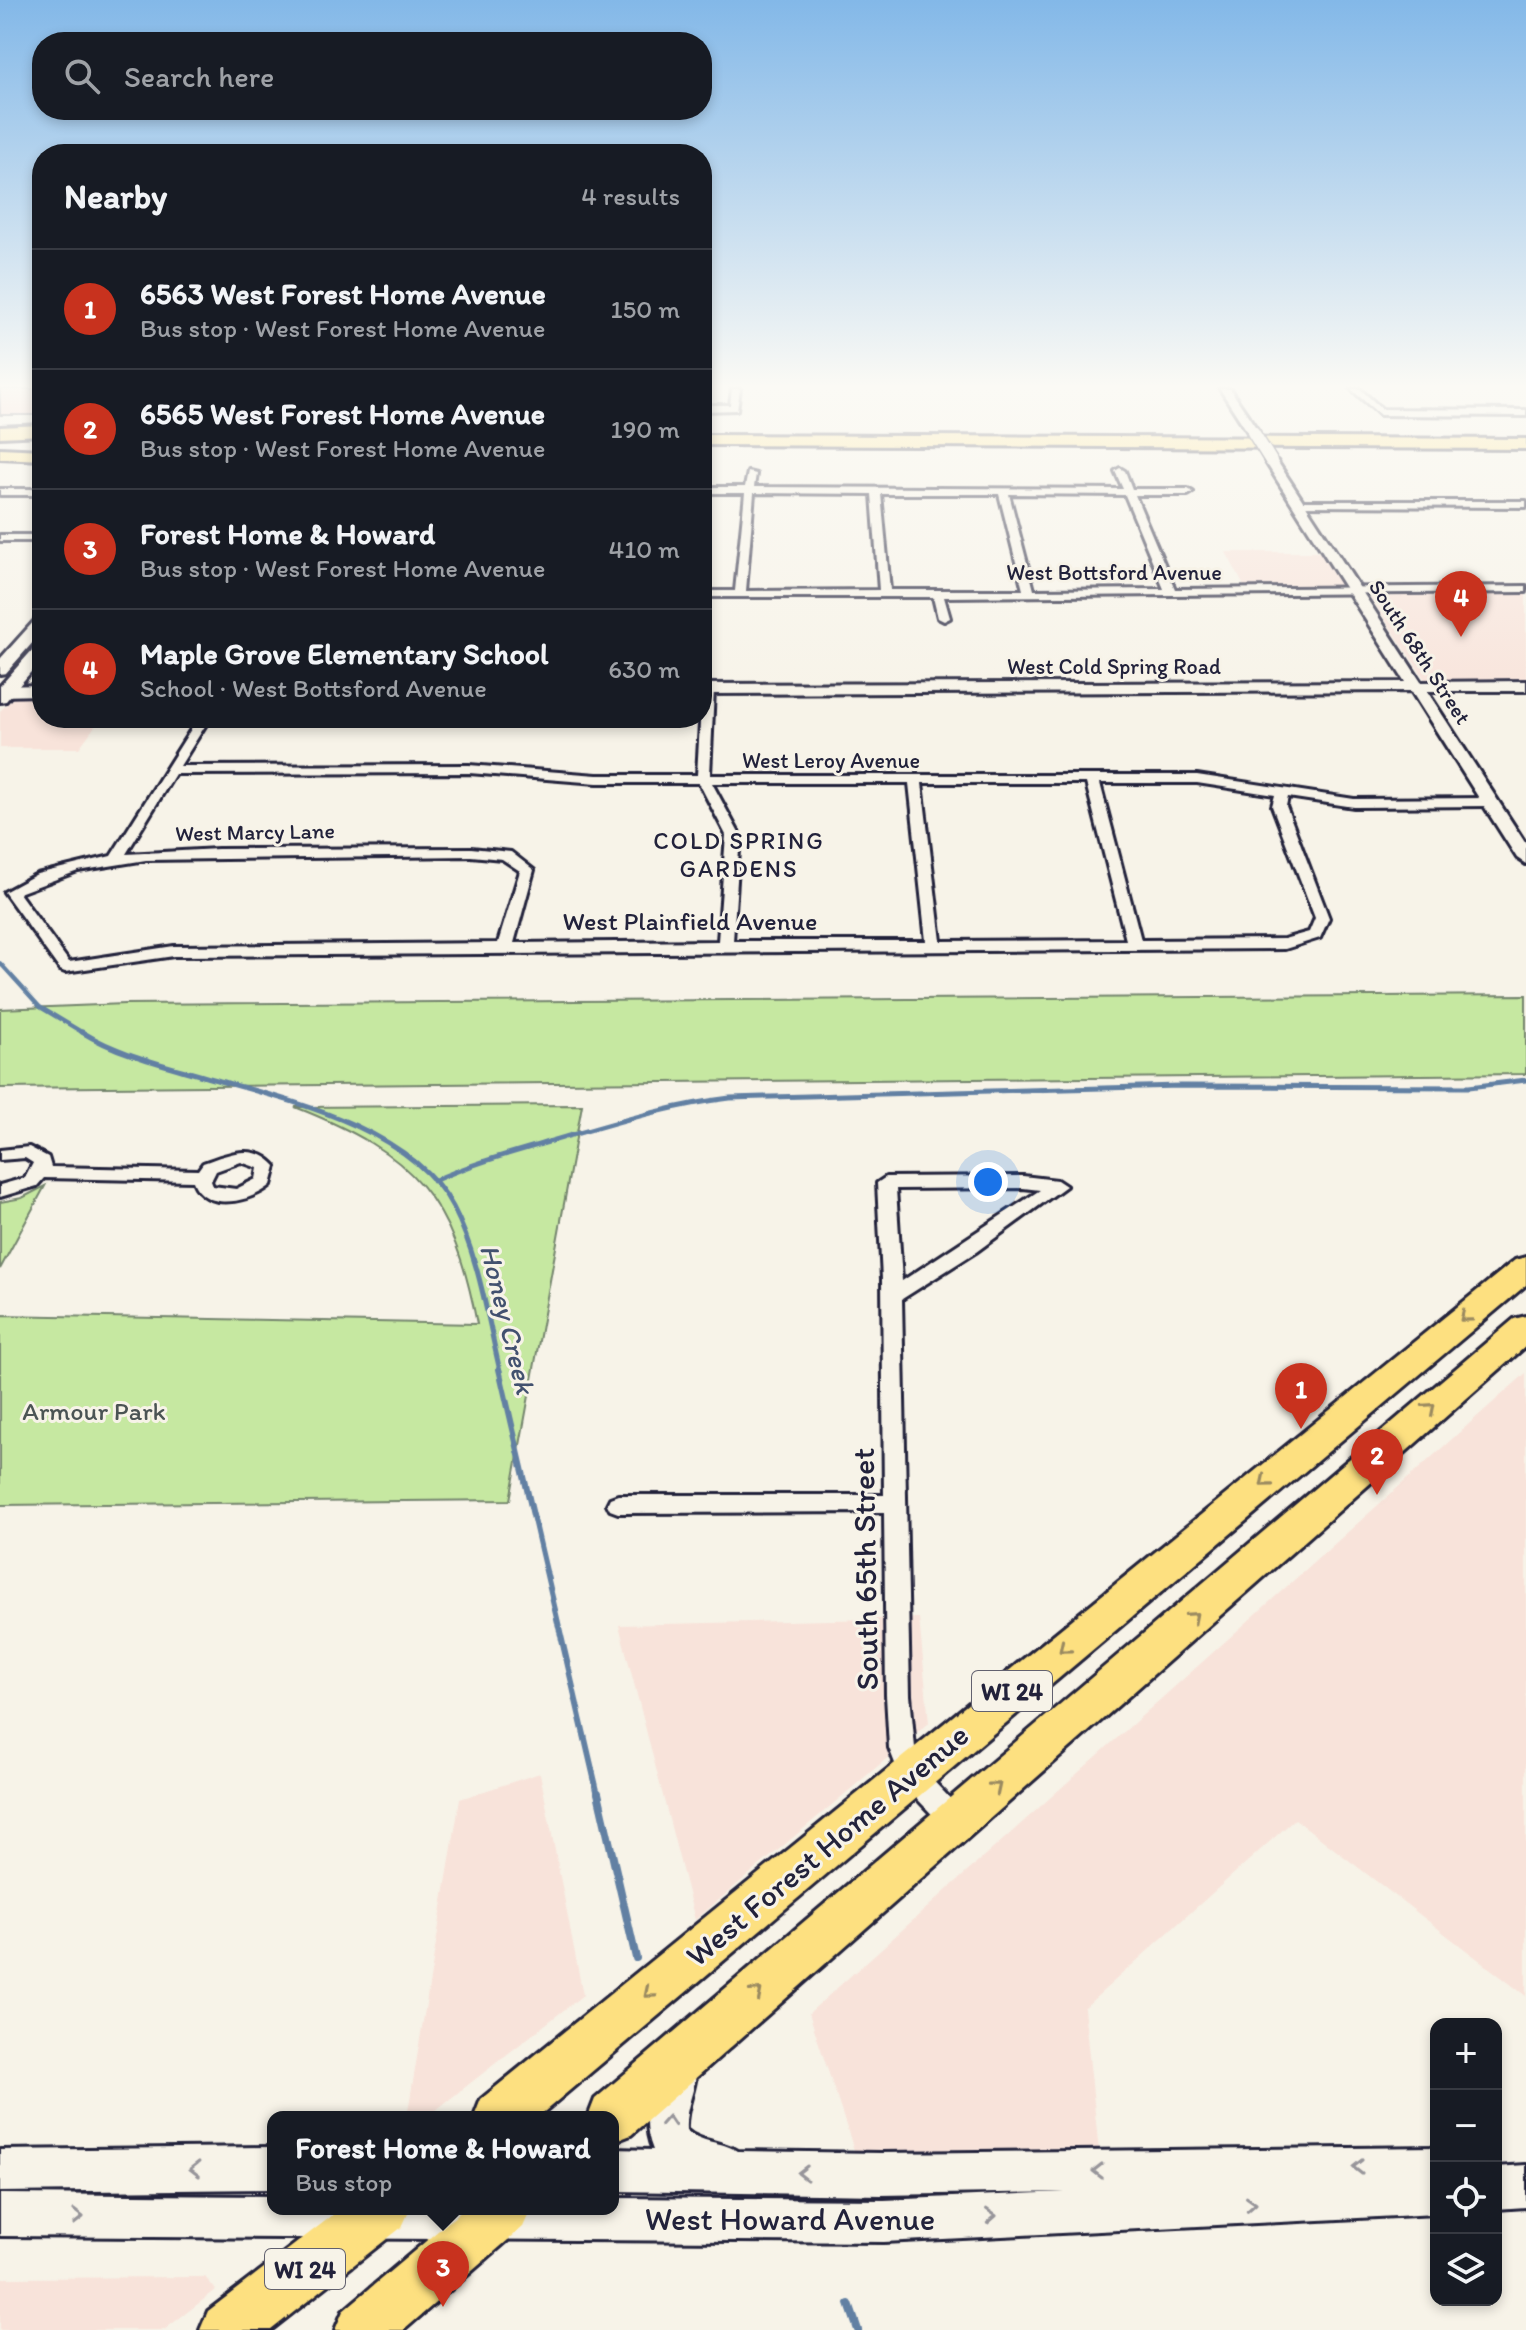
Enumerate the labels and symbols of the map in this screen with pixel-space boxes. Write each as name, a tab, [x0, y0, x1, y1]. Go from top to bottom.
street label: West Bottsford Avenue	[1006, 559, 1222, 586]
pin: 4	[1435, 571, 1487, 637]
street label: South 68th Street	[1363, 574, 1477, 730]
street label: West Cold Spring Road	[1007, 653, 1221, 680]
street label: West Leroy Avenue	[742, 747, 920, 774]
street label: West Marcy Lane	[175, 817, 335, 847]
district label: COLD SPRING GARDENS	[653, 826, 825, 883]
street label: West Plainfield Avenue	[563, 905, 817, 937]
your location	[968, 1162, 1008, 1202]
water label: Honey Creek	[473, 1241, 543, 1399]
one-way arrow	[1460, 1307, 1475, 1322]
pin: 1	[1275, 1363, 1327, 1429]
park label: Armour Park	[22, 1395, 166, 1427]
one-way arrow	[1420, 1403, 1435, 1417]
pin: 2	[1351, 1429, 1403, 1495]
street label: South 65th Street	[844, 1447, 886, 1691]
one-way arrow	[1260, 1472, 1274, 1487]
one-way arrow	[1183, 1612, 1198, 1626]
one-way arrow	[1059, 1638, 1074, 1653]
road number: WI 24	[972, 1671, 1052, 1711]
street label: West Forest Home Avenue	[678, 1716, 976, 1974]
one-way arrow	[987, 1782, 1002, 1797]
one-way arrow	[644, 1983, 658, 1998]
one-way arrow	[747, 1988, 762, 2003]
one-way arrow	[659, 2114, 676, 2127]
one-way arrow	[1351, 2158, 1364, 2176]
one-way arrow	[188, 2160, 201, 2178]
one-way arrow	[1091, 2162, 1104, 2179]
one-way arrow	[796, 2164, 809, 2182]
one-way arrow	[1245, 2196, 1258, 2213]
street label: West Howard Avenue	[645, 2200, 935, 2238]
one-way arrow	[985, 2207, 998, 2224]
one-way arrow	[72, 2208, 85, 2226]
pin: 3	[417, 2241, 469, 2307]
road number: WI 24	[265, 2249, 345, 2289]

